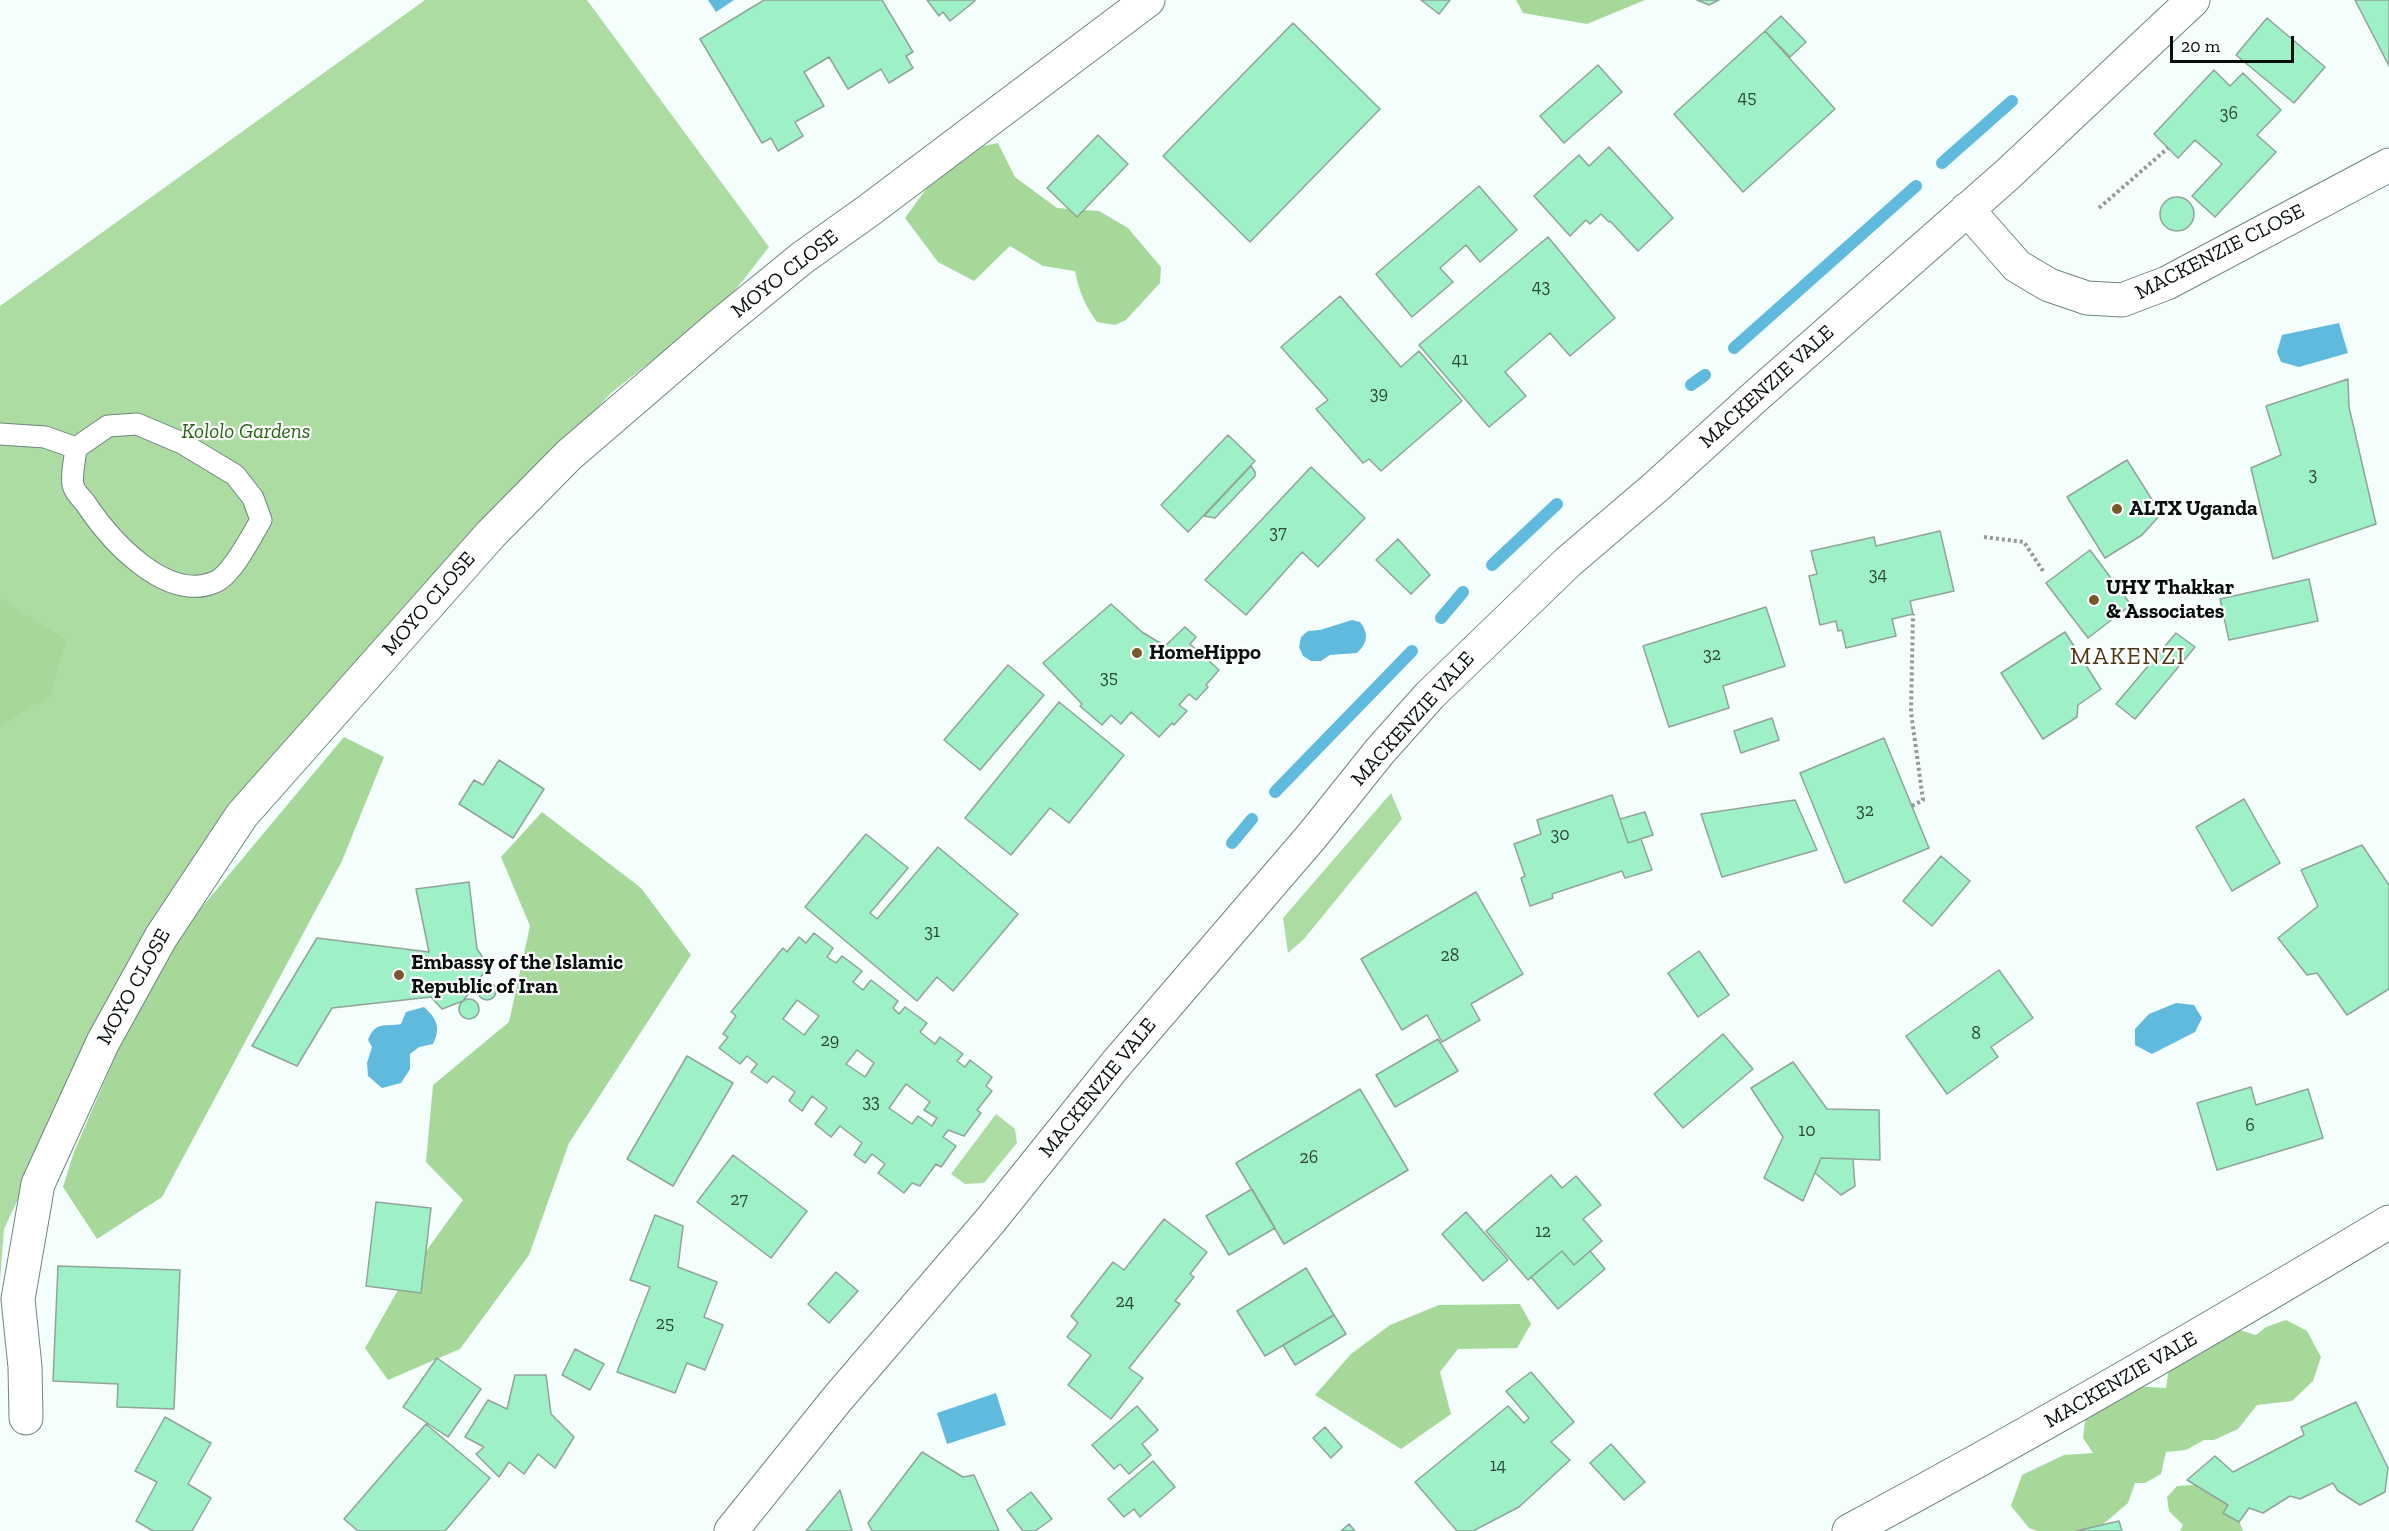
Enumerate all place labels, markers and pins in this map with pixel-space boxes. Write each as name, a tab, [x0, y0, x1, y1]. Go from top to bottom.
place label: ALTX Uganda	[2129, 496, 2258, 522]
marker: ALTX Uganda	[2110, 502, 2124, 516]
place label: UHY Thakkar & Associates	[2106, 575, 2234, 625]
marker: UHY Thakkar & Associates	[2087, 593, 2101, 607]
place label: HomeHippo	[1149, 640, 1261, 666]
marker: HomeHippo	[1130, 646, 1144, 660]
place label: Embassy of the Islamic Republic of Iran	[411, 950, 623, 1000]
marker: Embassy of the Islamic Republic of Iran	[392, 968, 406, 982]

